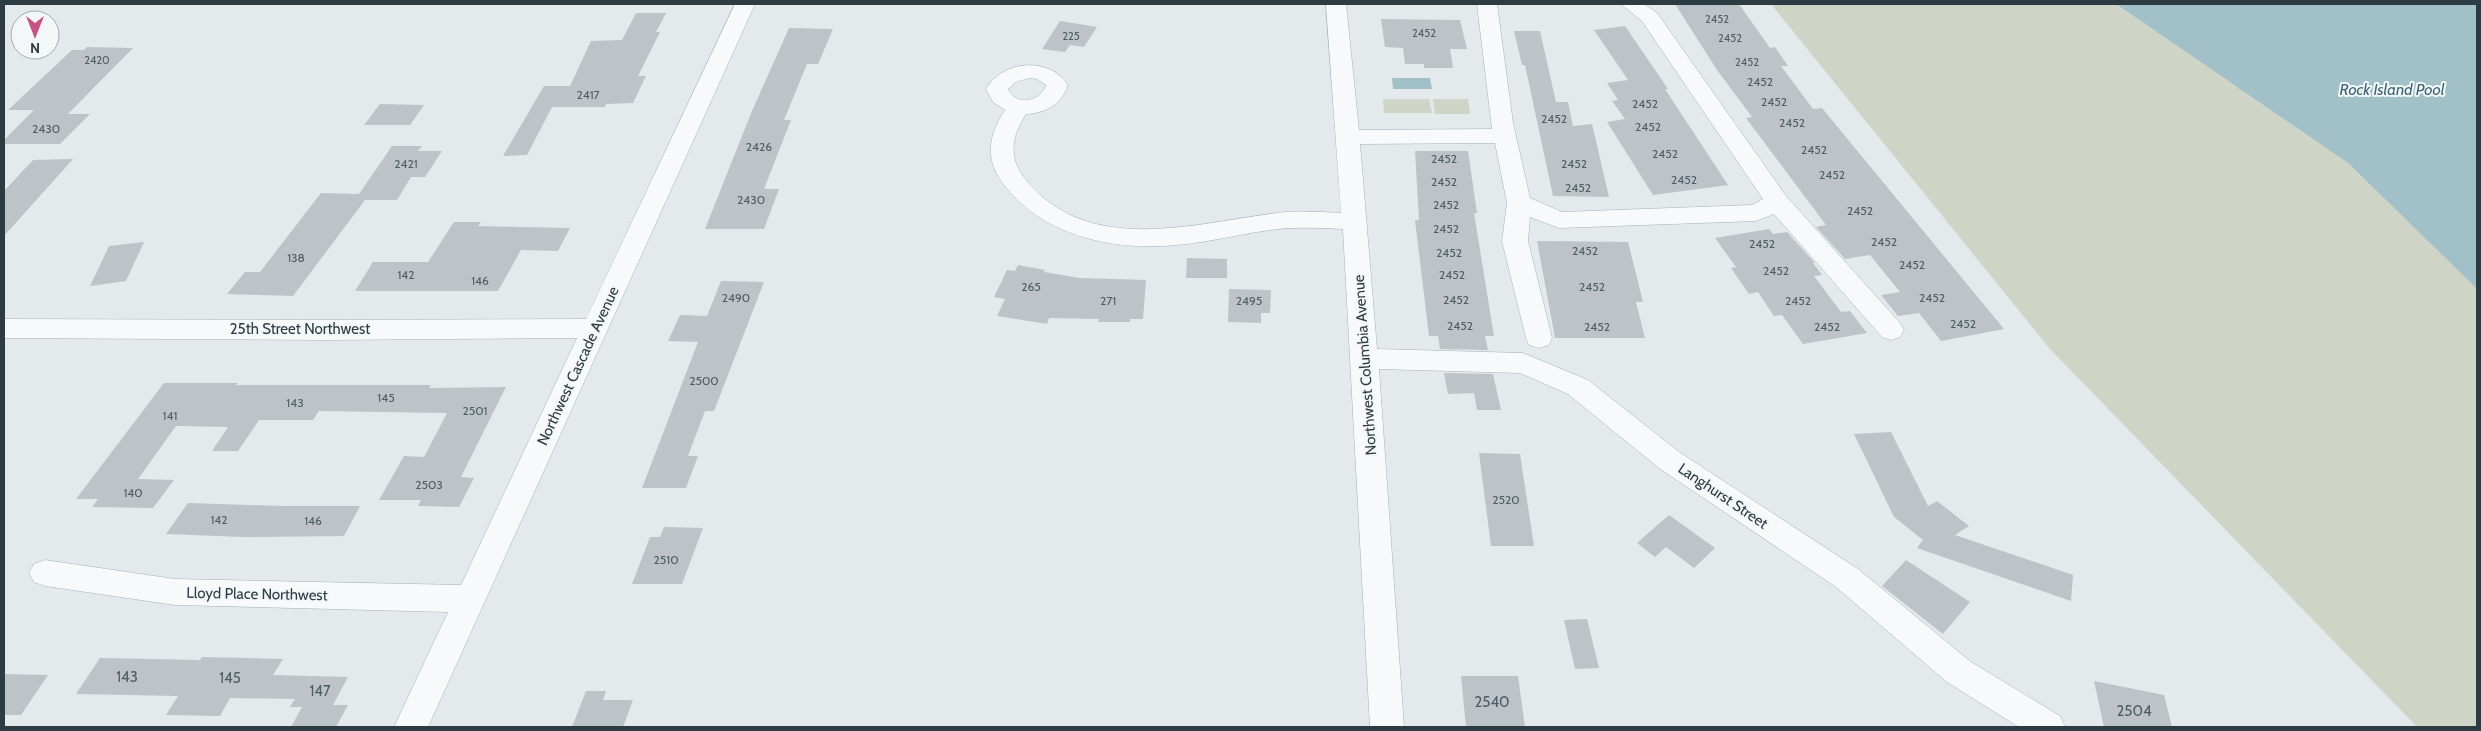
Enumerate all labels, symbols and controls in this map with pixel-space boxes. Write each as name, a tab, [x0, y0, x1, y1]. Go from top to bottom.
north arrow	[10, 10, 60, 60]
house number: 2452	[1705, 12, 1729, 26]
house number: 2452	[1412, 26, 1436, 40]
house number: 225	[1062, 29, 1080, 43]
house number: 2452	[1718, 31, 1742, 45]
text: N	[30, 39, 40, 57]
house number: 2420	[84, 53, 110, 67]
house number: 2452	[1735, 55, 1759, 69]
house number: 2452	[1747, 74, 1773, 89]
water label: Rock Island Pool	[2340, 80, 2445, 99]
house number: 2417	[576, 87, 600, 102]
house number: 2452	[1761, 94, 1787, 109]
house number: 2452	[1632, 96, 1658, 111]
house number: 2452	[1541, 111, 1567, 126]
house number: 2452	[1779, 115, 1805, 130]
house number: 2452	[1635, 119, 1661, 134]
house number: 2430	[32, 121, 60, 136]
house number: 2426	[746, 139, 772, 154]
house number: 2452	[1801, 142, 1827, 157]
house number: 2452	[1652, 146, 1678, 161]
house number: 2452	[1431, 151, 1457, 166]
house number: 2421	[394, 156, 418, 171]
house number: 2452	[1561, 156, 1587, 171]
house number: 2452	[1819, 167, 1845, 182]
house number: 2452	[1671, 172, 1697, 187]
house number: 2452	[1431, 174, 1457, 189]
house number: 2452	[1565, 180, 1591, 195]
house number: 2430	[737, 192, 765, 207]
house number: 2452	[1433, 197, 1459, 212]
house number: 2452	[1847, 203, 1873, 218]
house number: 2452	[1433, 221, 1459, 236]
house number: 2452	[1871, 234, 1897, 249]
house number: 2452	[1749, 236, 1775, 251]
house number: 2452	[1572, 243, 1598, 258]
house number: 2452	[1436, 245, 1462, 260]
house number: 138	[287, 250, 305, 265]
house number: 2452	[1899, 257, 1925, 272]
house number: 2452	[1763, 263, 1789, 278]
house number: 142	[397, 267, 415, 282]
house number: 2452	[1439, 267, 1465, 282]
house number: 146	[471, 273, 489, 288]
street label: Northwest Columbia Avenue	[1350, 274, 1380, 456]
house number: 265	[1021, 279, 1041, 294]
house number: 2452	[1579, 279, 1605, 294]
street label: Northwest Cascade Avenue	[533, 283, 623, 448]
house number: 2490	[722, 290, 750, 305]
house number: 2452	[1919, 290, 1945, 305]
house number: 2452	[1443, 292, 1469, 307]
house number: 271	[1100, 293, 1116, 308]
house number: 2495	[1236, 293, 1262, 308]
house number: 2452	[1785, 293, 1811, 308]
house number: 2452	[1950, 316, 1976, 331]
house number: 2452	[1447, 318, 1473, 333]
house number: 2452	[1584, 319, 1610, 334]
house number: 2452	[1814, 319, 1840, 334]
street label: 25th Street Northwest	[230, 320, 370, 338]
house number: 2500	[689, 373, 719, 388]
house number: 145	[377, 390, 395, 405]
house number: 143	[286, 395, 304, 410]
house number: 2501	[462, 403, 488, 418]
house number: 141	[163, 408, 177, 423]
street label: Langhurst Street	[1675, 459, 1771, 533]
house number: 2503	[415, 477, 443, 492]
house number: 140	[123, 485, 143, 500]
house number: 2520	[1492, 492, 1520, 507]
house number: 142	[210, 512, 228, 527]
house number: 146	[304, 513, 322, 528]
house number: 2510	[653, 552, 679, 567]
street label: Lloyd Place Northwest	[186, 584, 328, 604]
house number: 143	[116, 668, 138, 686]
house number: 145	[219, 669, 241, 687]
house number: 147	[309, 682, 331, 700]
house number: 2540	[1474, 693, 1510, 711]
house number: 2504	[2116, 702, 2152, 720]

